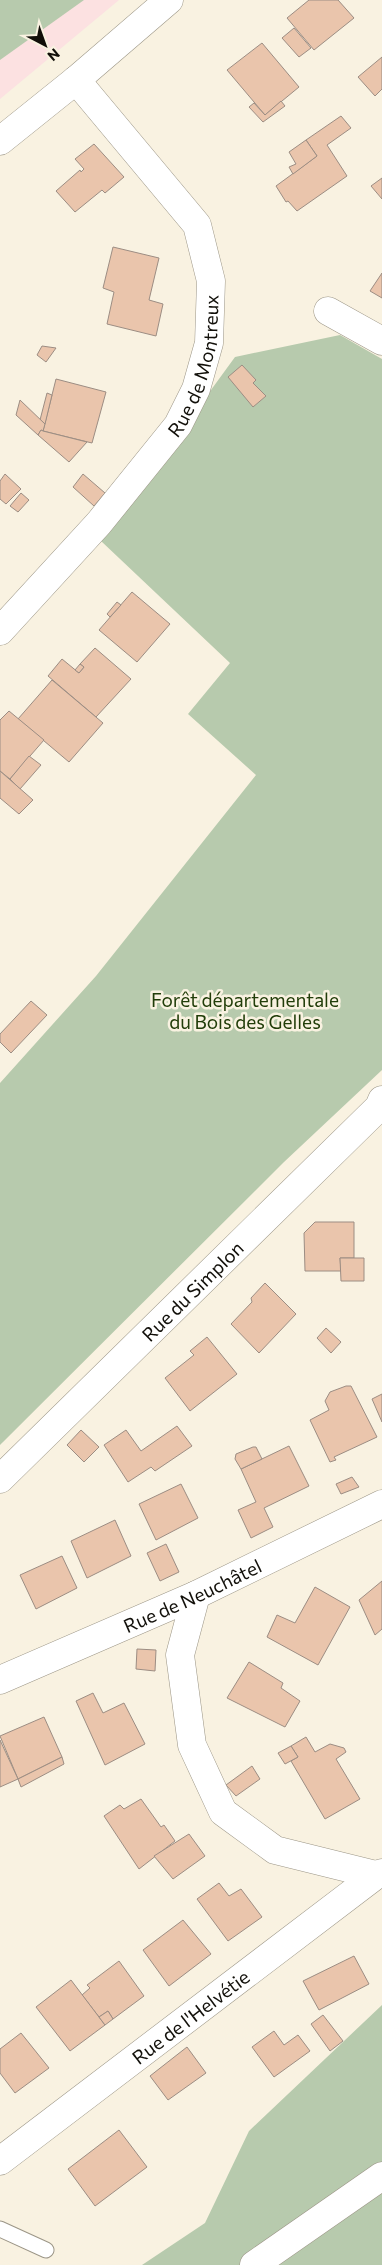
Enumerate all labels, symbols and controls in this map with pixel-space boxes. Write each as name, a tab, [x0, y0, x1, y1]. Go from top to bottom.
north arrow	[20, 20, 70, 70]
text: N	[44, 45, 63, 65]
street label: Rue de Montreux	[162, 294, 222, 441]
park label: Forêt départementale du Bois des Gelles	[151, 988, 339, 1033]
street label: Rue du Simplon	[136, 1236, 248, 1345]
street label: Rue de Neuchâtel	[120, 1553, 265, 1637]
street label: Rue de l'Helvétie	[127, 1964, 253, 2068]

